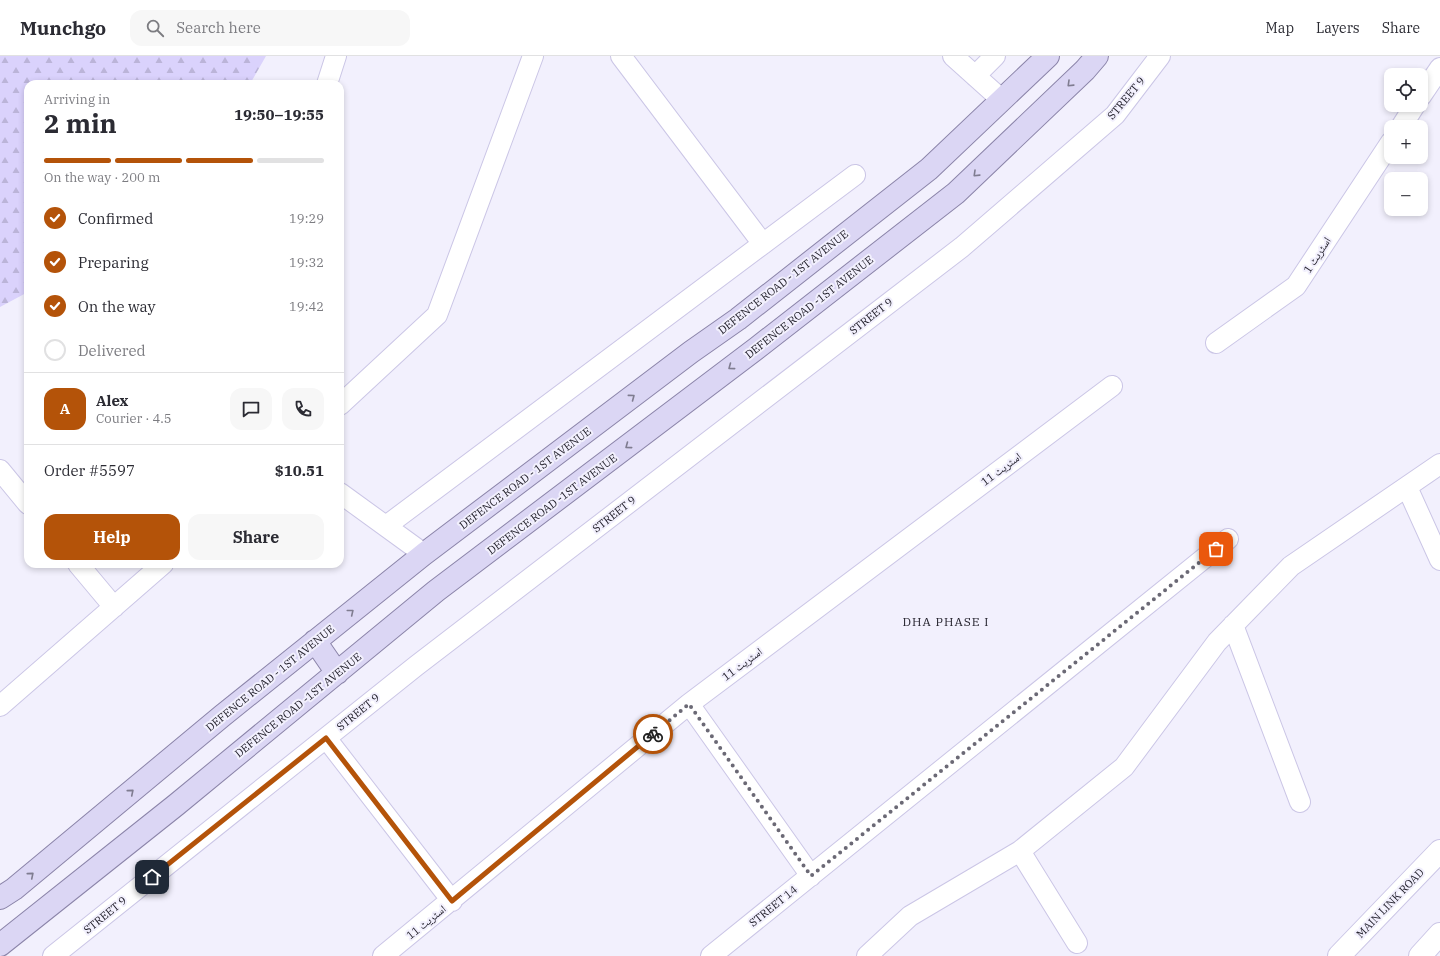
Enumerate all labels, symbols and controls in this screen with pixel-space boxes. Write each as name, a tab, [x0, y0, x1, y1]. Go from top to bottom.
search box	[130, 10, 410, 46]
text: Munchgo	[20, 16, 106, 40]
icon: search	[144, 17, 166, 39]
text: Search here	[176, 18, 261, 37]
text: Map	[1266, 19, 1294, 37]
text: Layers	[1316, 19, 1360, 37]
text: Share	[1382, 19, 1420, 37]
map controls	[1384, 68, 1428, 216]
button: locate	[1384, 68, 1428, 112]
street label: STREET 9	[1104, 74, 1148, 122]
one-way arrow	[1067, 79, 1075, 87]
text: Arriving in	[44, 91, 110, 108]
text: 19:50–19:55	[234, 105, 324, 124]
text: 2 min	[44, 106, 117, 140]
button: +	[1384, 120, 1428, 164]
text: On the way · 200 m	[44, 169, 160, 186]
one-way arrow	[973, 169, 981, 177]
button: −	[1384, 172, 1428, 216]
icon: check	[44, 207, 66, 229]
text: Confirmed	[78, 209, 153, 228]
text: 19:29	[289, 210, 324, 227]
street label: DEFENCE ROAD - 1ST AVENUE	[715, 227, 851, 337]
street label: اسٹریٹ 1	[1300, 234, 1334, 276]
icon: check	[44, 251, 66, 273]
text: Preparing	[78, 253, 149, 272]
street label: DEFENCE ROAD -1ST AVENUE	[742, 253, 876, 361]
text: 19:32	[289, 254, 324, 271]
icon: check	[44, 295, 66, 317]
street label: STREET 9	[846, 295, 896, 337]
text: On the way	[78, 297, 156, 316]
text: 19:42	[289, 298, 324, 315]
text: Delivered	[78, 341, 146, 360]
one-way arrow	[729, 363, 736, 370]
button: chat	[230, 388, 272, 430]
button: phone	[282, 388, 324, 430]
text: Alex	[96, 391, 128, 410]
one-way arrow	[628, 394, 635, 401]
text: A	[60, 399, 70, 418]
text: Courier · 4.5	[96, 410, 172, 427]
street label: DEFENCE ROAD - 1ST AVENUE	[456, 424, 594, 532]
one-way arrow	[625, 441, 632, 448]
street label: اسٹریٹ 11	[978, 449, 1024, 489]
street label: DEFENCE ROAD -1ST AVENUE	[484, 451, 620, 557]
text: Order #5597	[44, 461, 135, 480]
text: $10.51	[275, 461, 324, 480]
street label: STREET 9	[589, 493, 639, 535]
button: Help	[44, 514, 180, 560]
button: Share	[188, 514, 324, 560]
pin	[1199, 532, 1233, 566]
icon: bag	[1205, 538, 1227, 560]
one-way arrow	[347, 610, 354, 617]
district label: DHA PHASE I	[903, 614, 989, 629]
street label: DEFENCE ROAD - 1ST AVENUE	[203, 622, 337, 734]
street label: اسٹریٹ 11	[719, 644, 765, 684]
street label: DEFENCE ROAD -1ST AVENUE	[232, 650, 364, 760]
street label: STREET 9	[334, 690, 382, 734]
courier	[633, 714, 673, 754]
icon: bike	[642, 723, 664, 745]
one-way arrow	[126, 789, 134, 796]
pin	[135, 860, 169, 894]
street label: MAIN LINK ROAD	[1353, 865, 1427, 941]
icon: home	[141, 866, 163, 888]
one-way arrow	[26, 872, 34, 879]
street label: STREET 14	[746, 882, 800, 930]
street label: STREET 9	[81, 893, 129, 937]
street label: اسٹریٹ 11	[403, 902, 449, 942]

